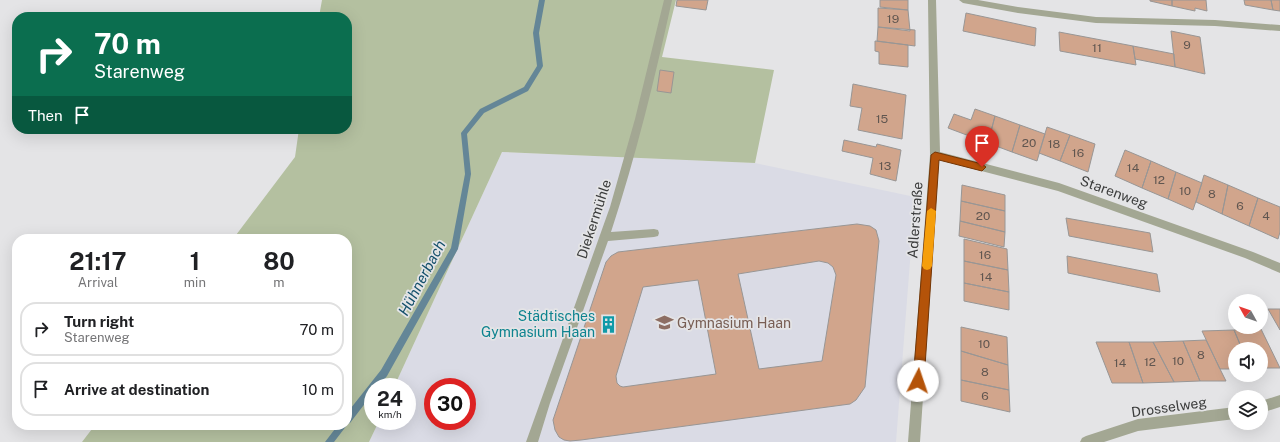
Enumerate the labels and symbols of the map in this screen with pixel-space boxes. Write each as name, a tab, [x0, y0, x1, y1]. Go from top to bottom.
house number: 19	[887, 12, 899, 26]
house number: 9	[1183, 38, 1191, 52]
house number: 11	[1092, 41, 1102, 55]
house number: 15	[876, 112, 889, 126]
pin	[965, 126, 999, 167]
house number: 20	[1022, 136, 1036, 150]
house number: 18	[1048, 137, 1061, 151]
house number: 16	[1072, 146, 1084, 160]
house number: 13	[879, 159, 891, 173]
house number: 14	[1127, 161, 1140, 175]
street label: Starenweg	[1078, 172, 1150, 212]
house number: 12	[1153, 173, 1165, 187]
street label: Diekermühle	[574, 177, 614, 261]
street label: Adlerstraße	[904, 181, 926, 259]
house number: 10	[1179, 184, 1191, 198]
house number: 8	[1208, 187, 1216, 201]
house number: 6	[1236, 199, 1244, 213]
house number: 20	[976, 209, 990, 223]
house number: 4	[1262, 209, 1270, 223]
water label: Hühnerbach	[395, 237, 449, 318]
house number: 16	[979, 248, 991, 262]
house number: 14	[980, 270, 993, 284]
north arrow	[1228, 294, 1268, 334]
place label: Städtisches Gymnasium Haan	[481, 308, 595, 340]
school or university icon: Gymnasium Haan	[654, 313, 674, 333]
building icon: Städtisches Gymnasium Haan	[598, 314, 618, 334]
place label: Gymnasium Haan	[677, 315, 791, 331]
house number: 10	[978, 337, 990, 351]
house number: 8	[1197, 348, 1205, 362]
house number: 10	[1172, 354, 1184, 368]
house number: 12	[1144, 355, 1156, 369]
house number: 14	[1114, 356, 1127, 370]
position arrow	[897, 360, 939, 402]
house number: 8	[981, 365, 989, 379]
speed limit sign: 30	[424, 378, 476, 430]
house number: 6	[981, 389, 989, 403]
street label: Drosselweg	[1130, 394, 1208, 420]

